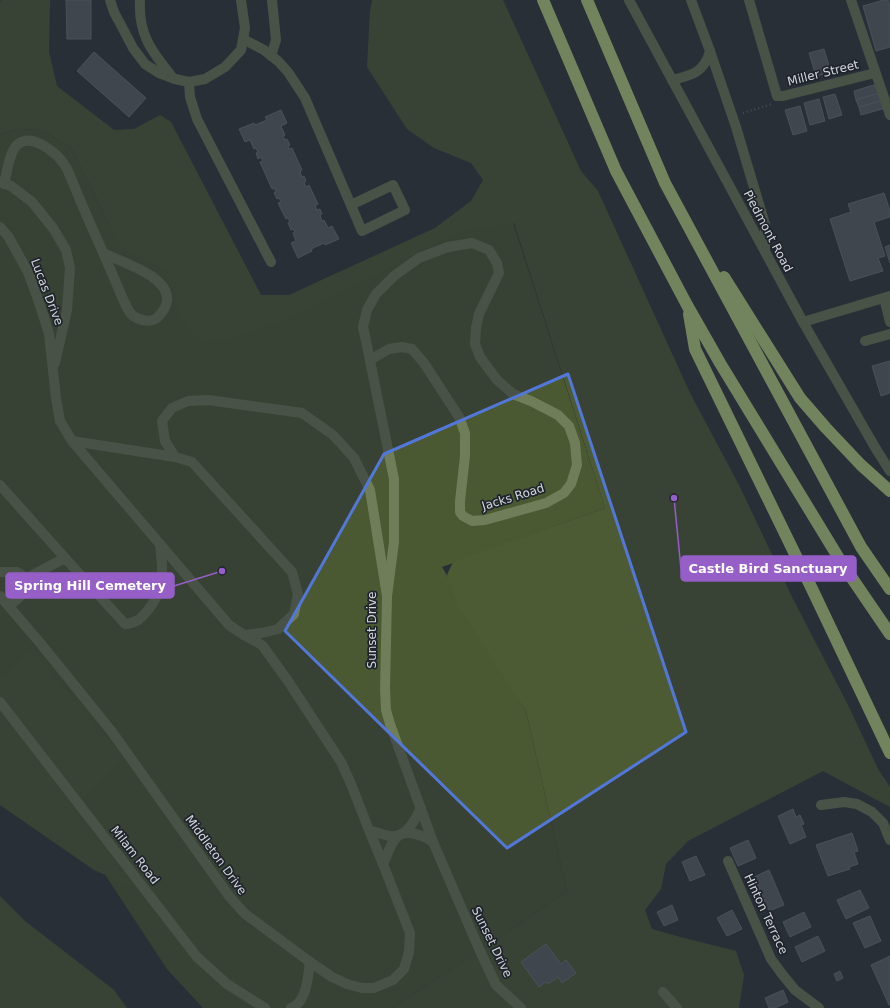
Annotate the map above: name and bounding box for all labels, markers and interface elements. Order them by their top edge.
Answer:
street label: Miller Street [786,57,860,89]
street label: Piedmont Road [741,188,795,274]
street label: Lucas Drive [28,257,66,327]
street label: Jacks Road [479,481,546,513]
callout: Castle Bird Sanctuary [681,556,856,581]
text: Castle Bird Sanctuary [689,561,848,576]
callout: Spring Hill Cemetery [6,573,174,598]
text: Spring Hill Cemetery [14,578,167,593]
street label: Sunset Drive [365,592,379,668]
street label: Middleton Drive [182,812,250,898]
street label: Milam Road [108,823,162,887]
street label: Hinton Terrace [741,872,791,956]
street label: Sunset Drive [469,904,515,980]

